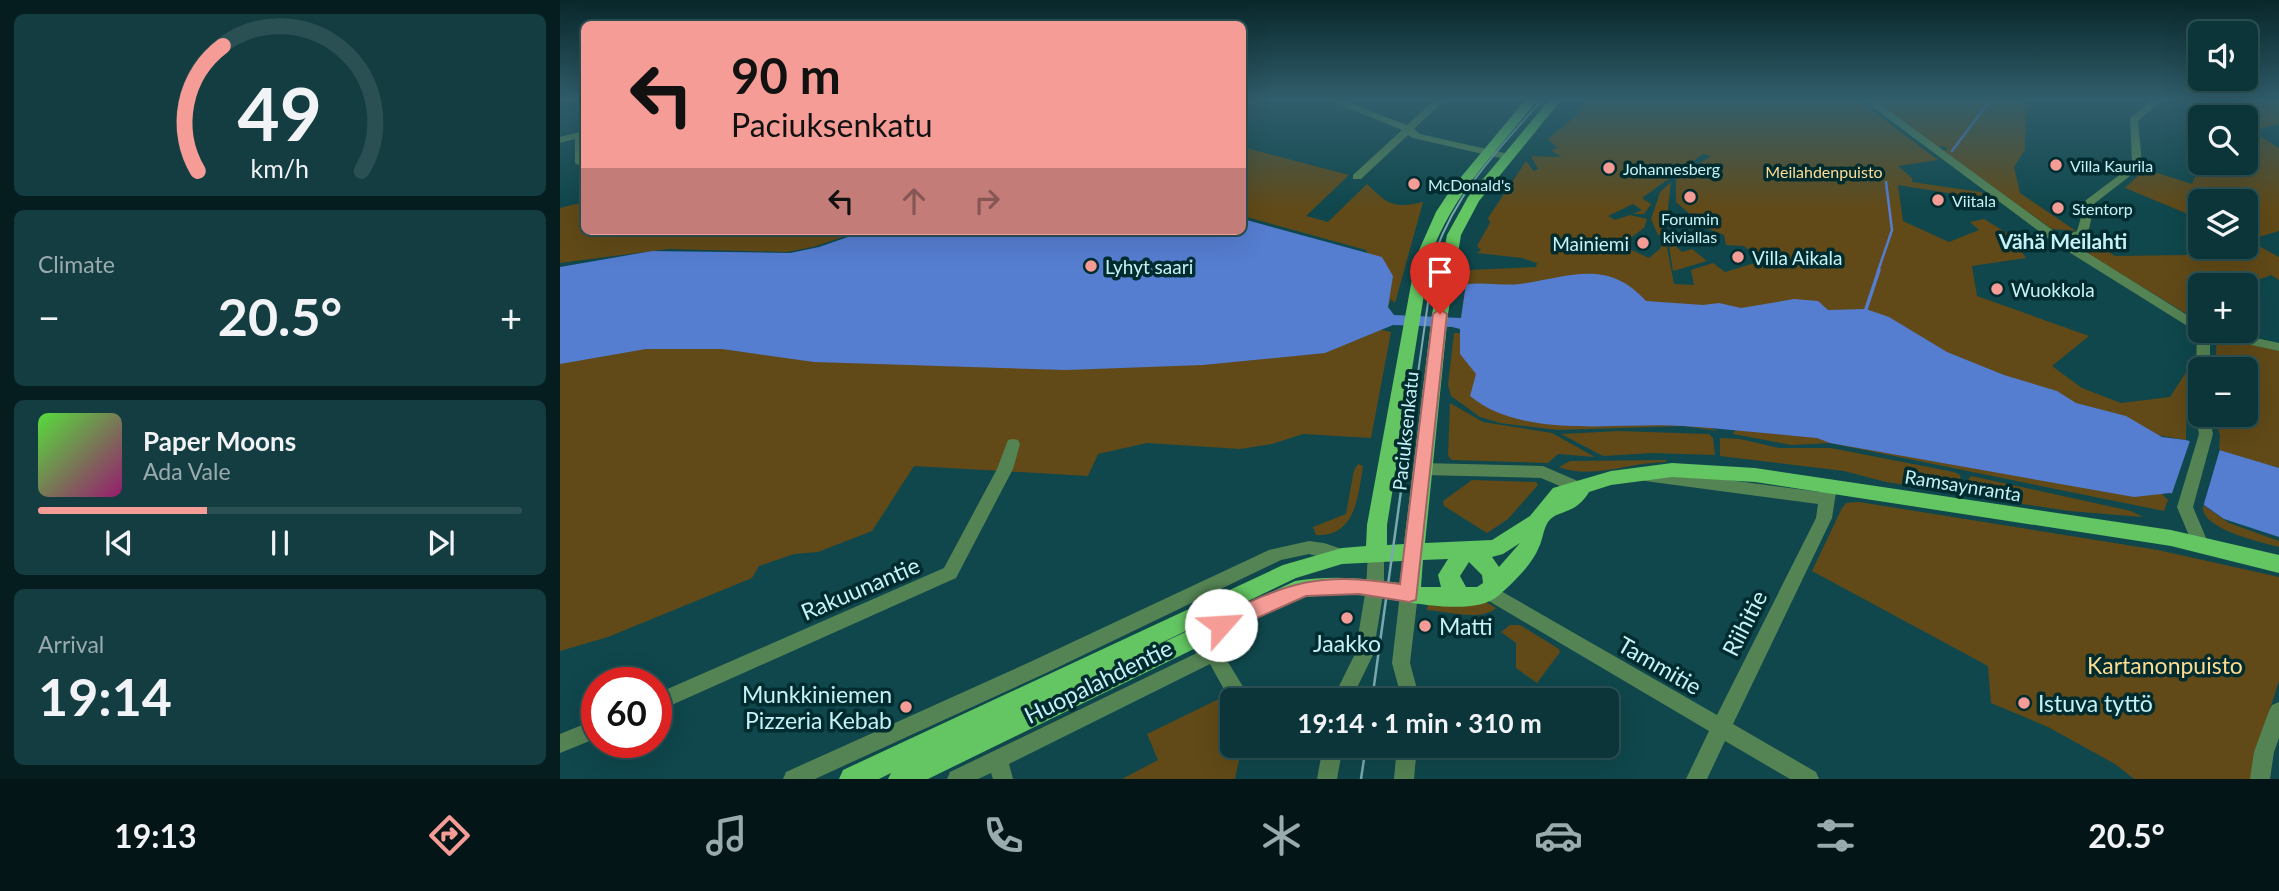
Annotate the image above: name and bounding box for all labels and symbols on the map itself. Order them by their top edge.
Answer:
place label: Villa Kaurila [2070,156,2153,175]
marker: Villa Kaurila [2048,157,2064,173]
place label: Johannesberg [1623,159,1720,178]
marker: Johannesberg [1601,160,1617,176]
park label: Meilahdenpuisto [1765,162,1883,181]
place label: McDonald's [1428,175,1511,194]
marker: McDonald's [1406,176,1422,192]
marker: Forumin kiviallas [1682,189,1698,205]
place label: Viitala [1952,191,1996,210]
marker: Viitala [1930,192,1946,208]
place label: Stentorp [2072,199,2133,218]
marker: Stentorp [2050,200,2066,216]
place label: Forumin kiviallas [1661,209,1719,246]
district label: Vähä Meilahti [1998,228,2127,253]
place label: Mainiemi [1552,232,1629,255]
marker: Mainiemi [1635,235,1651,251]
pin [1410,242,1470,314]
place label: Villa Aikala [1752,246,1842,269]
marker: Villa Aikala [1730,249,1746,265]
place label: Lyhyt saari [1105,255,1193,278]
marker: Lyhyt saari [1083,258,1099,274]
place label: Wuokkola [2011,278,2095,301]
marker: Wuokkola [1989,281,2005,297]
street label: Paciuksenkatu [1387,370,1423,492]
street label: Ramsaynranta [1903,464,2023,506]
street label: Rakuunantie [796,550,924,626]
street label: Riihitie [1716,585,1772,661]
position arrow [1184,588,1258,662]
marker: Jaakko [1339,610,1355,626]
place label: Matti [1439,612,1493,640]
marker: Matti [1417,618,1433,634]
place label: Jaakko [1313,629,1381,657]
street label: Tammitie [1613,630,1707,700]
street label: Huopalahdentie [1019,633,1177,729]
park label: Kartanonpuisto [2087,651,2243,679]
speed limit sign: 60 [581,667,672,758]
place label: Munkkiniemen Pizzeria Kebab [742,680,892,734]
place label: Istuva tyttö [2038,689,2153,717]
marker: Istuva tyttö [2016,695,2032,711]
marker: Munkkiniemen Pizzeria Kebab [898,699,914,715]

